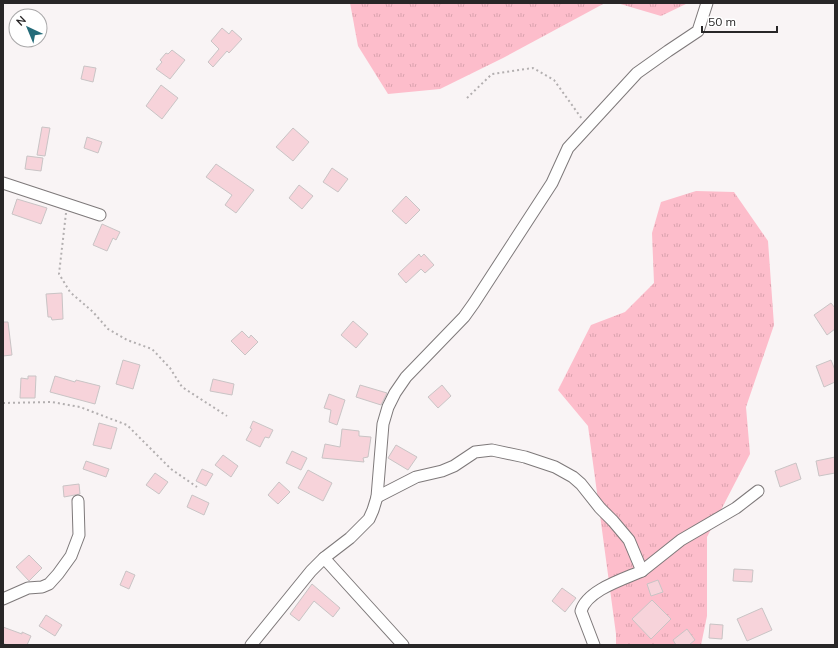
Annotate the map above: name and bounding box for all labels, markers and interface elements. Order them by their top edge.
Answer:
north arrow [8,8,48,48]
scale bar [702,8,777,34]
text: N [13,13,29,29]
text: 50 m [708,14,736,29]

